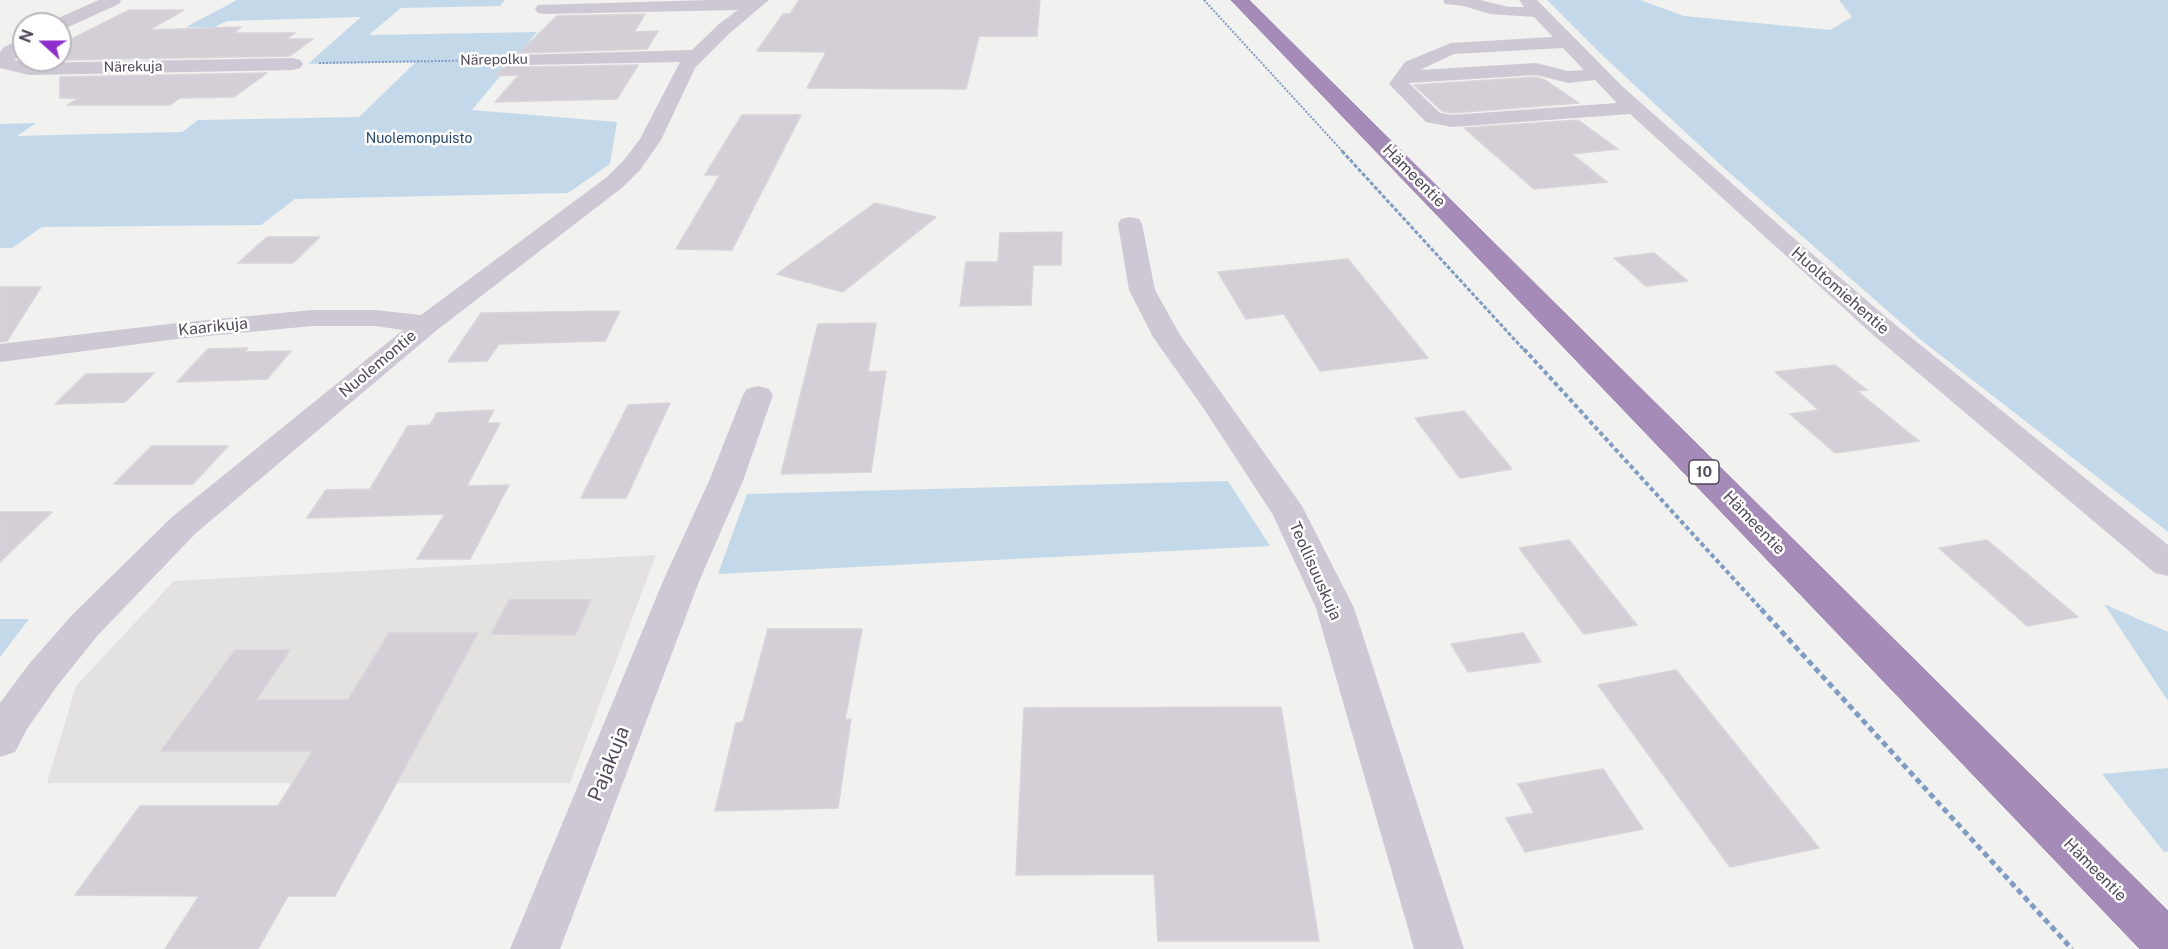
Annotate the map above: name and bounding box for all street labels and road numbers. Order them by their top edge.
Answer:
street label: Närepolku [460,51,528,69]
street label: Närekuja [103,58,163,76]
street label: Hämeentie [1379,141,1449,211]
street label: Huoltomiehentie [1787,243,1893,339]
street label: Kaarikuja [177,314,249,340]
street label: Nuolemontie [335,326,421,402]
road number: 10 [1689,460,1719,484]
street label: Hämeentie [1719,487,1789,559]
street label: Teollisuuskuja [1285,519,1345,623]
street label: Pajakuja [583,723,635,805]
street label: Hämeentie [2060,835,2130,905]

